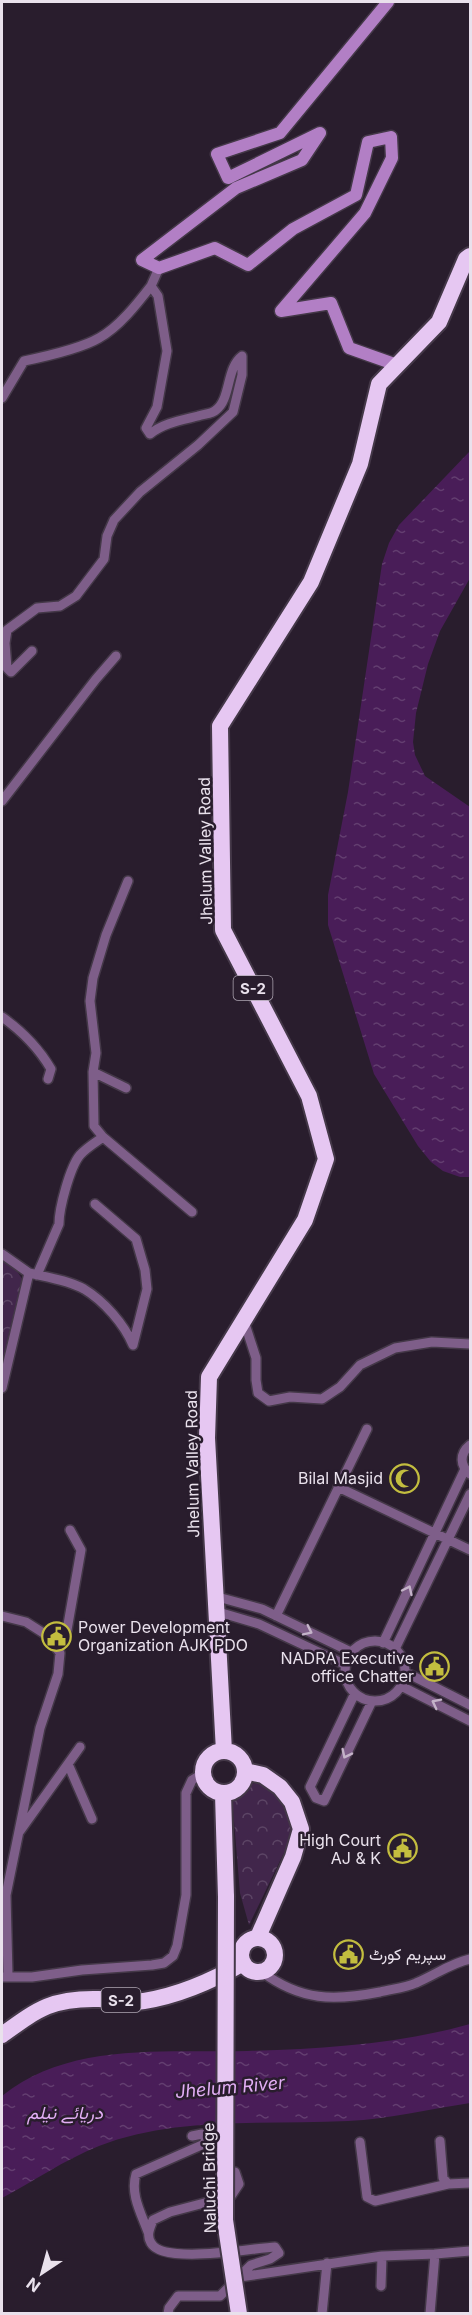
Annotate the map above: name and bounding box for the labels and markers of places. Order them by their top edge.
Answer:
mosque icon: Bilal Masjid [388,1462,420,1494]
place label: Bilal Masjid [298,1468,383,1488]
place label: Power Development Organization AJK PDO [78,1617,248,1655]
public building icon: Power Development Organization AJK PDO [41,1620,73,1652]
place label: NADRA Executive office Chatter [280,1648,414,1686]
public building icon: NADRA Executive office Chatter [419,1651,451,1683]
place label: High Court AJ & K [299,1830,381,1868]
public building icon: High Court AJ & K [386,1833,418,1865]
public building icon: سپریم کورٹ [332,1938,364,1970]
place label: سپریم کورٹ [369,1944,446,1966]

